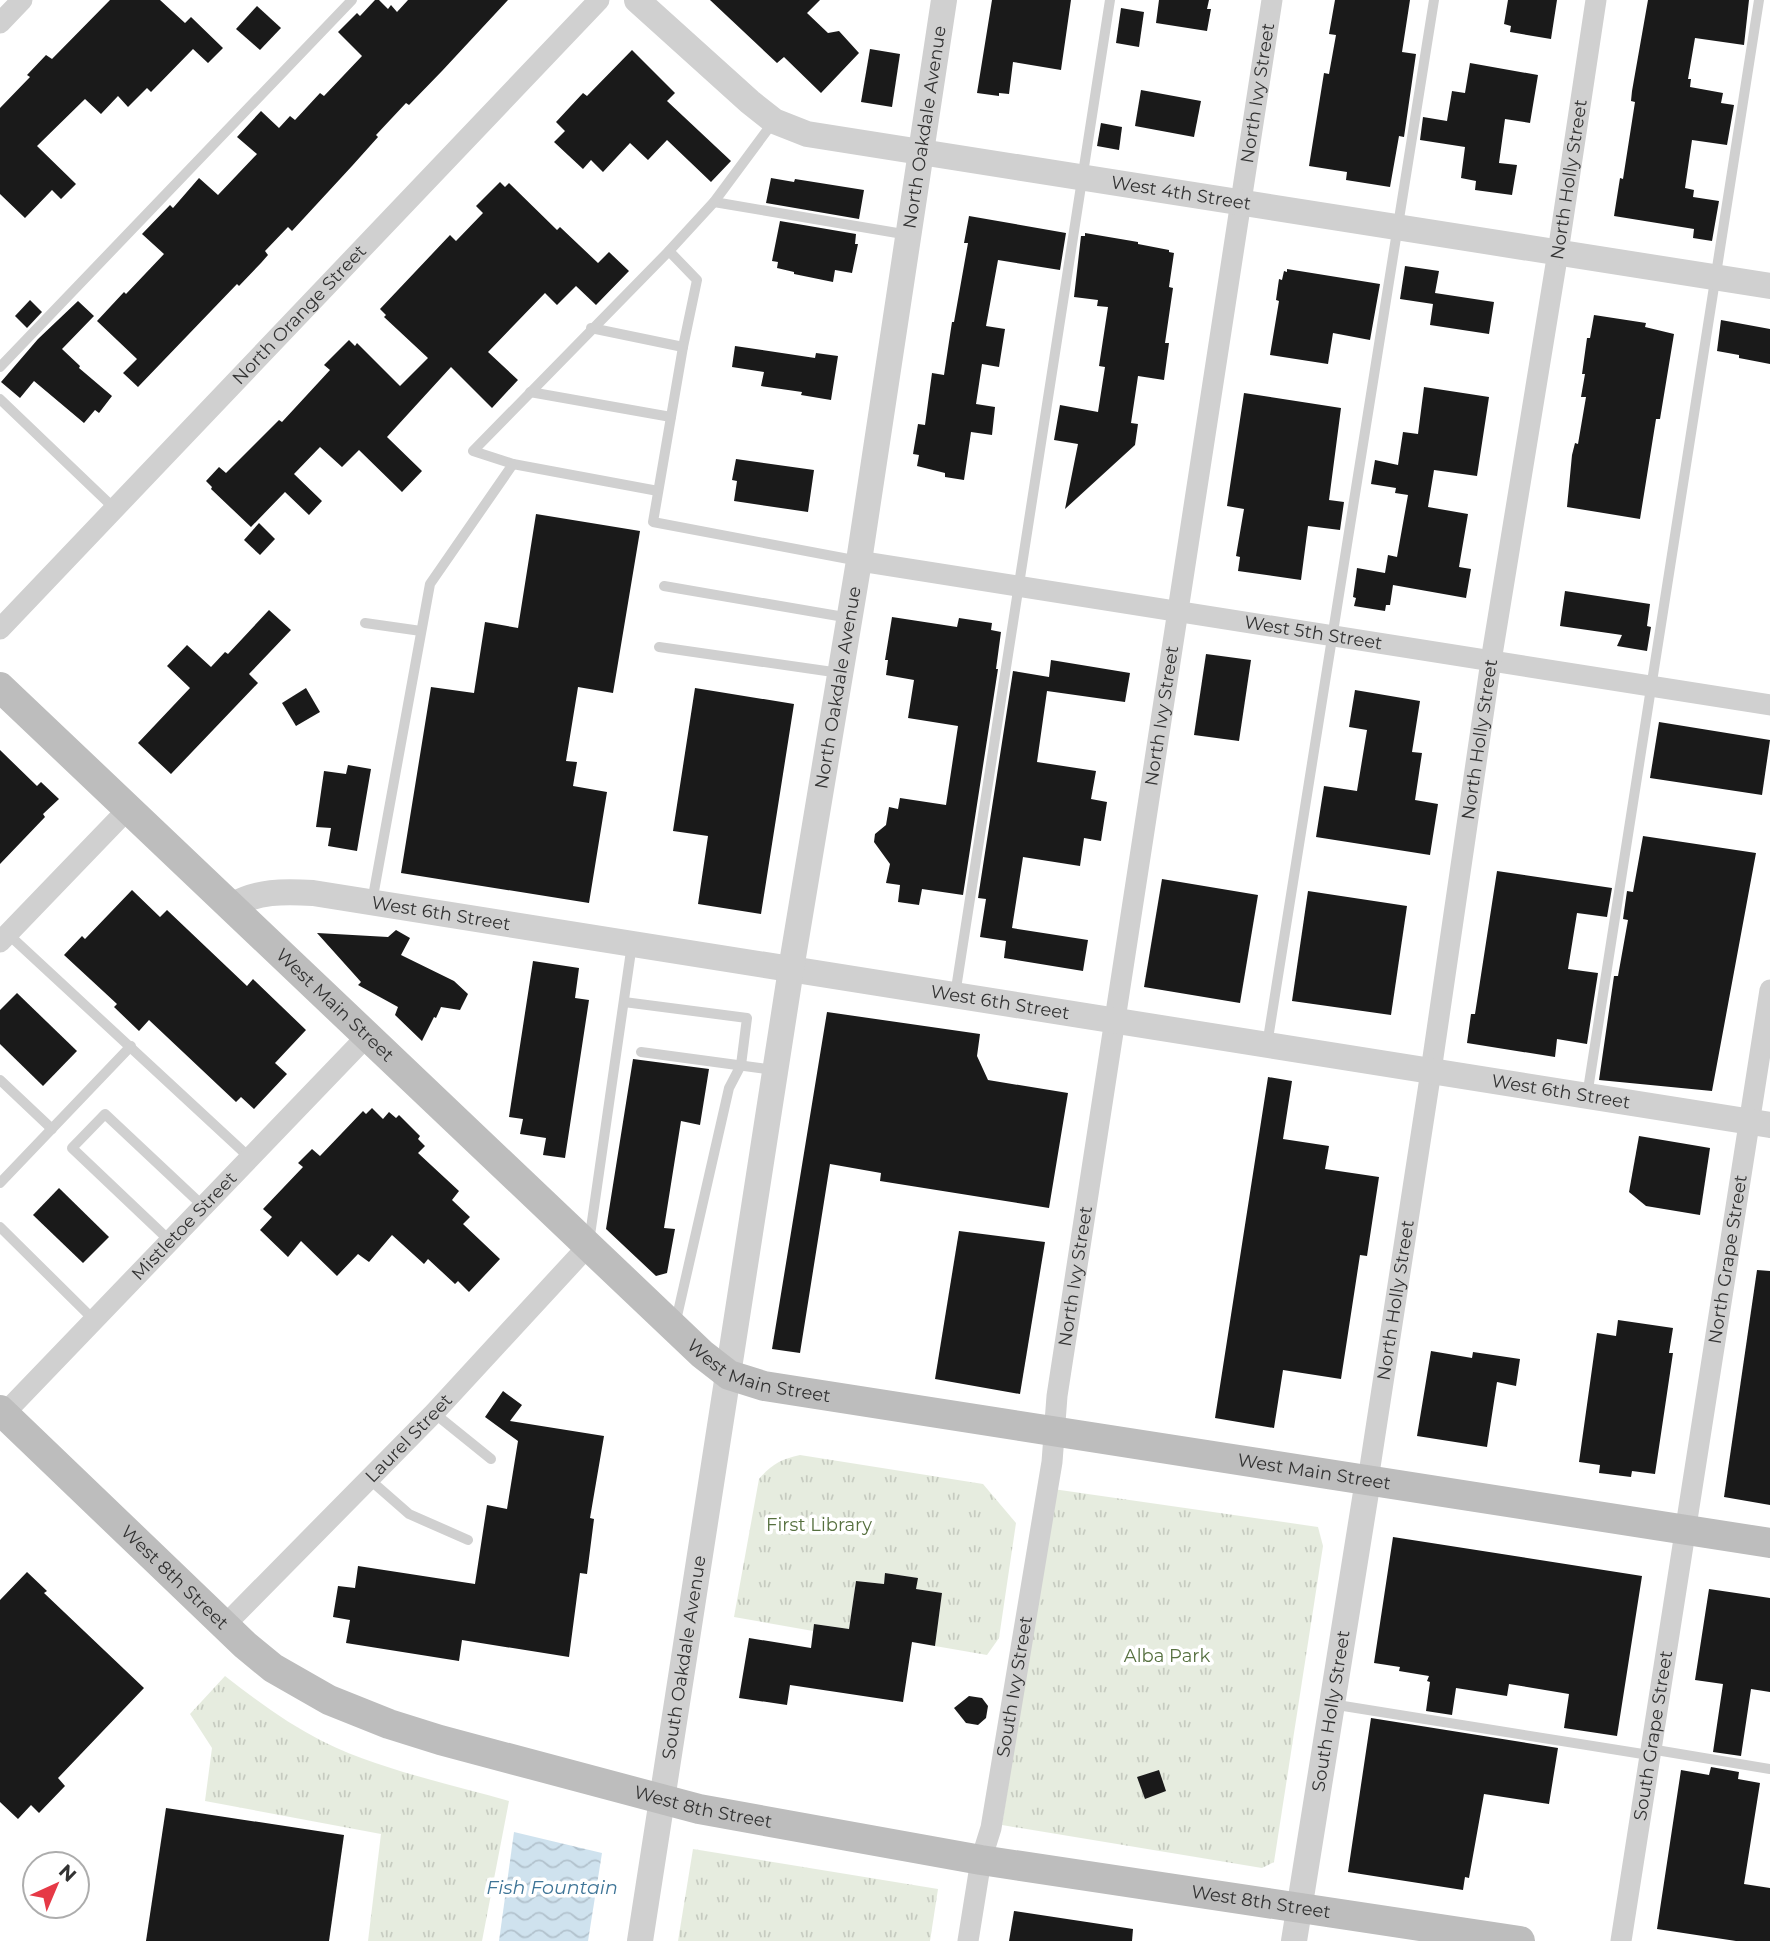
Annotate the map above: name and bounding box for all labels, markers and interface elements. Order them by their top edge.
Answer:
street label: North Ivy Street [1236,21,1279,165]
street label: North Oakdale Avenue [898,24,951,230]
street label: North Holly Street [1546,98,1592,261]
street label: West 4th Street [1110,171,1253,215]
street label: North Orange Street [228,240,371,389]
street label: North Oakdale Avenue [810,584,866,790]
street label: West 5th Street [1243,611,1384,655]
street label: North Ivy Street [1140,644,1183,788]
street label: North Holly Street [1457,658,1502,821]
street label: West 6th Street [370,891,512,935]
street label: West Main Street [271,944,399,1066]
street label: West 6th Street [929,980,1071,1024]
street label: West 6th Street [1490,1070,1632,1114]
street label: Mistletoe Street [127,1167,241,1285]
street label: North Grape Street [1704,1173,1752,1345]
street label: North Ivy Street [1054,1205,1097,1348]
street label: North Holly Street [1372,1218,1419,1382]
street label: West Main Street [682,1335,832,1407]
street label: Laurel Street [361,1389,457,1487]
street label: West Main Street [1236,1449,1392,1495]
park label: First Library [766,1514,872,1536]
street label: West 8th Street [116,1521,233,1634]
street label: South Oakdale Avenue [657,1554,711,1761]
street label: South Ivy Street [992,1614,1037,1759]
street label: South Holly Street [1307,1629,1355,1793]
park label: Alba Park [1124,1645,1210,1667]
street label: South Grape Street [1629,1649,1677,1822]
street label: West 8th Street [632,1781,774,1833]
north arrow [21,1850,91,1920]
text: N [54,1860,81,1887]
water label: Fish Fountain [486,1876,618,1899]
street label: West 8th Street [1190,1881,1332,1923]

